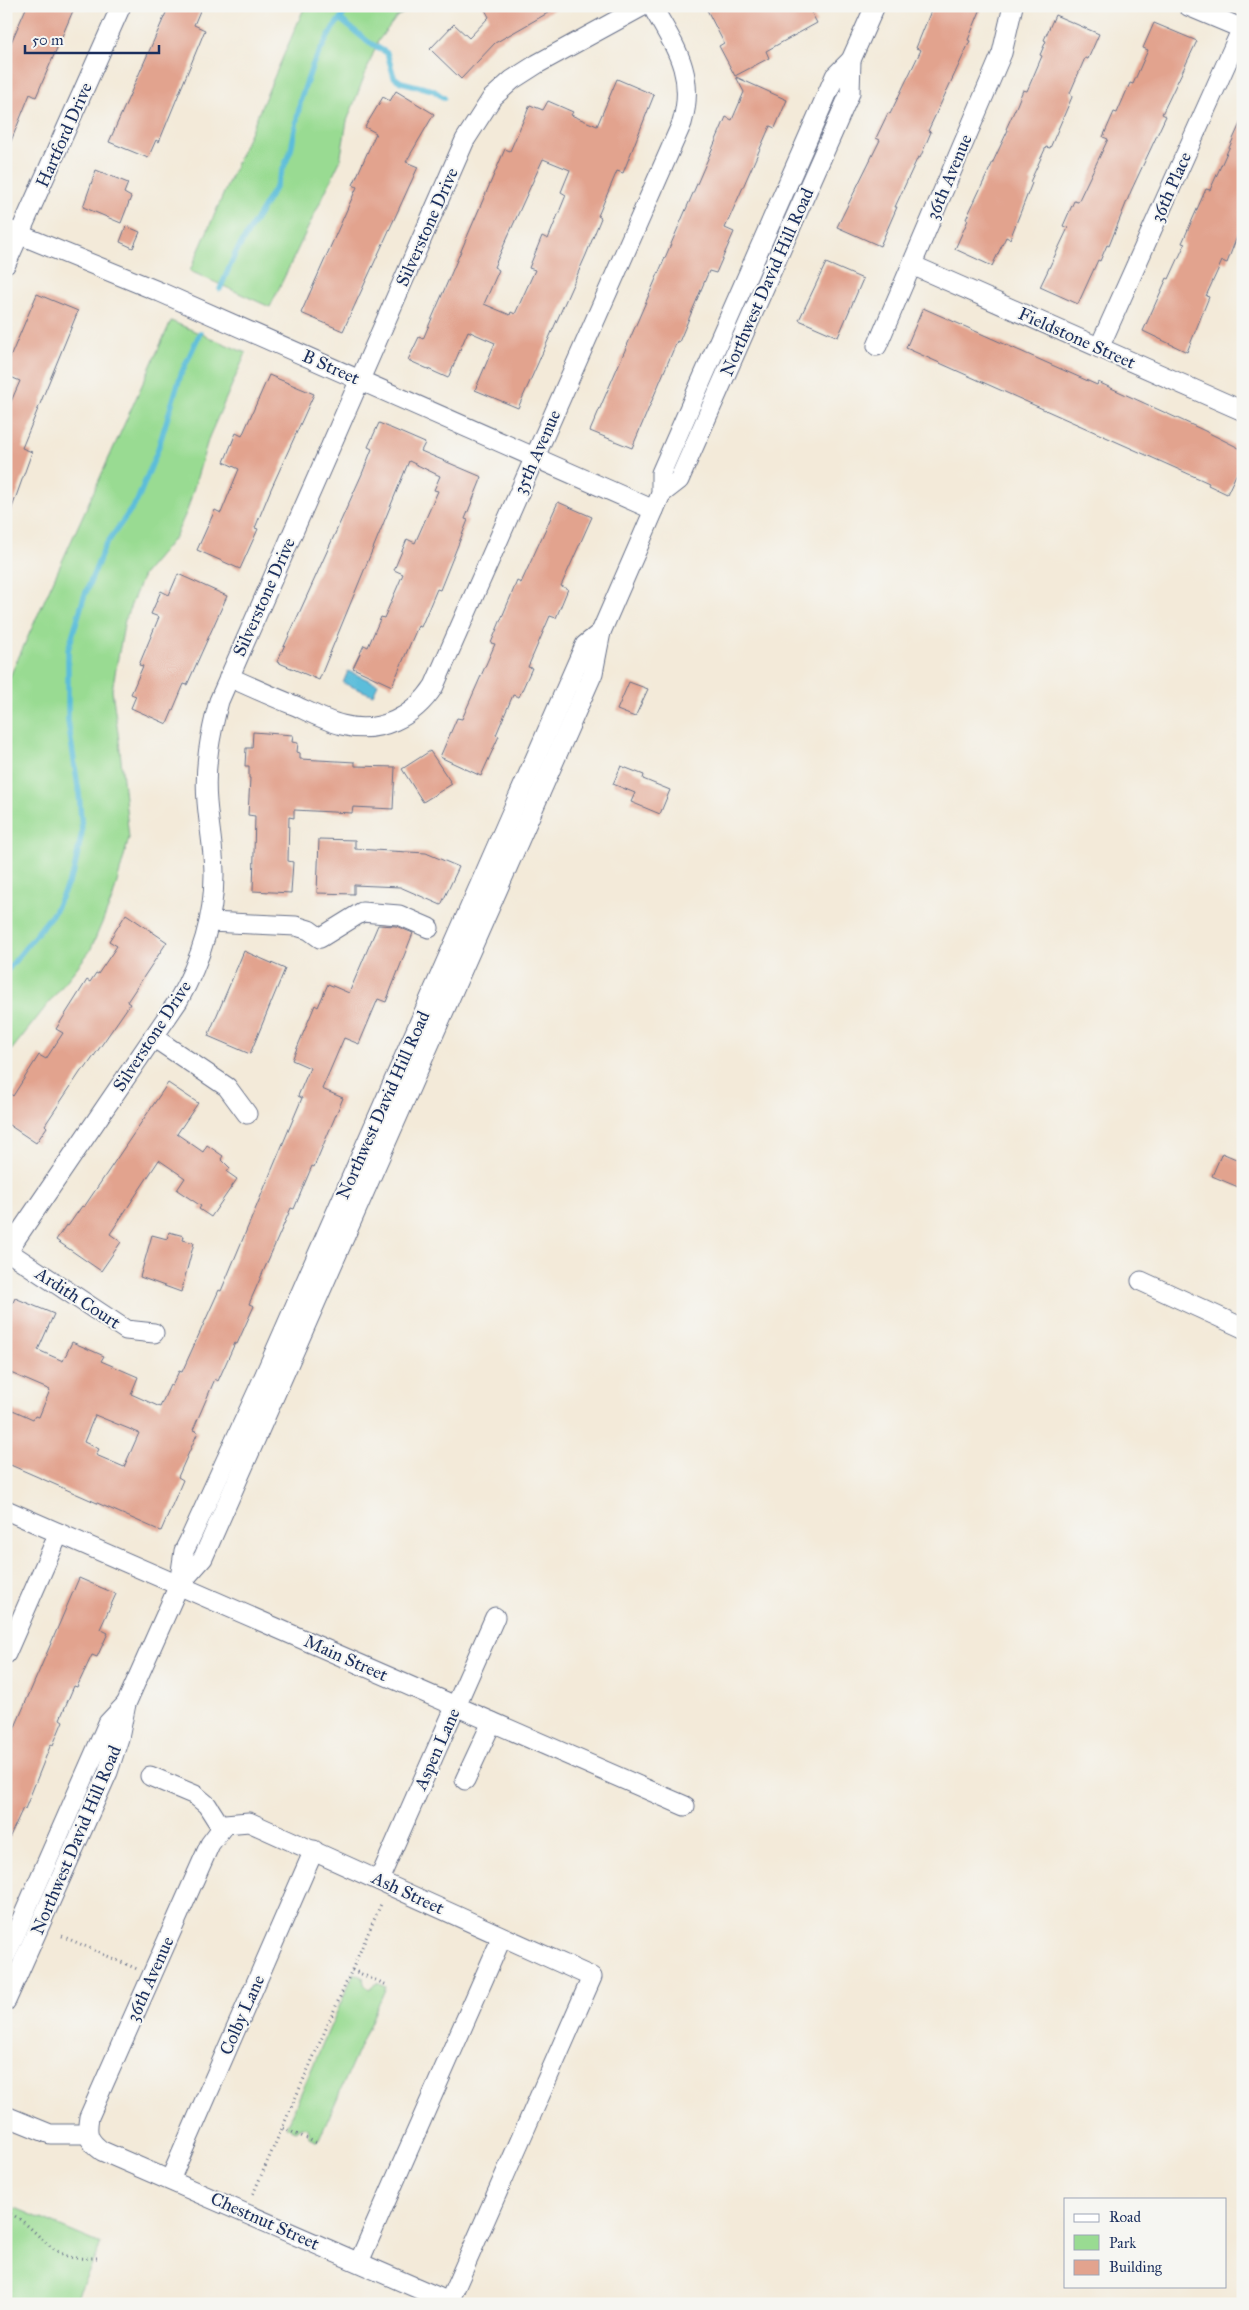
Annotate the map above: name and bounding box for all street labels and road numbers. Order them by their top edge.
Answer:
street label: Hartford Drive [31,79,97,191]
street label: 36th Avenue [921,131,977,223]
street label: 36th Place [1146,148,1196,226]
street label: Silverstone Drive [391,164,463,290]
street label: Northwest David Hill Road [716,185,818,379]
street label: Fieldstone Street [1015,302,1140,374]
street label: B Street [299,345,364,390]
street label: 35th Avenue [509,406,565,498]
street label: Silverstone Drive [228,534,300,660]
street label: Silverstone Drive [108,977,196,1095]
street label: Northwest David Hill Road [332,1008,434,1202]
street label: Ardith Court [30,1262,125,1334]
street label: Main Street [301,1630,392,1686]
street label: Aspen Lane [409,1705,465,1794]
street label: Northwest David Hill Road [26,1742,126,1938]
street label: Ash Street [367,1866,448,1920]
street label: 36th Avenue [121,1933,179,2025]
street label: Colby Lane [215,1972,269,2058]
street label: Chestnut Street [207,2187,323,2255]

